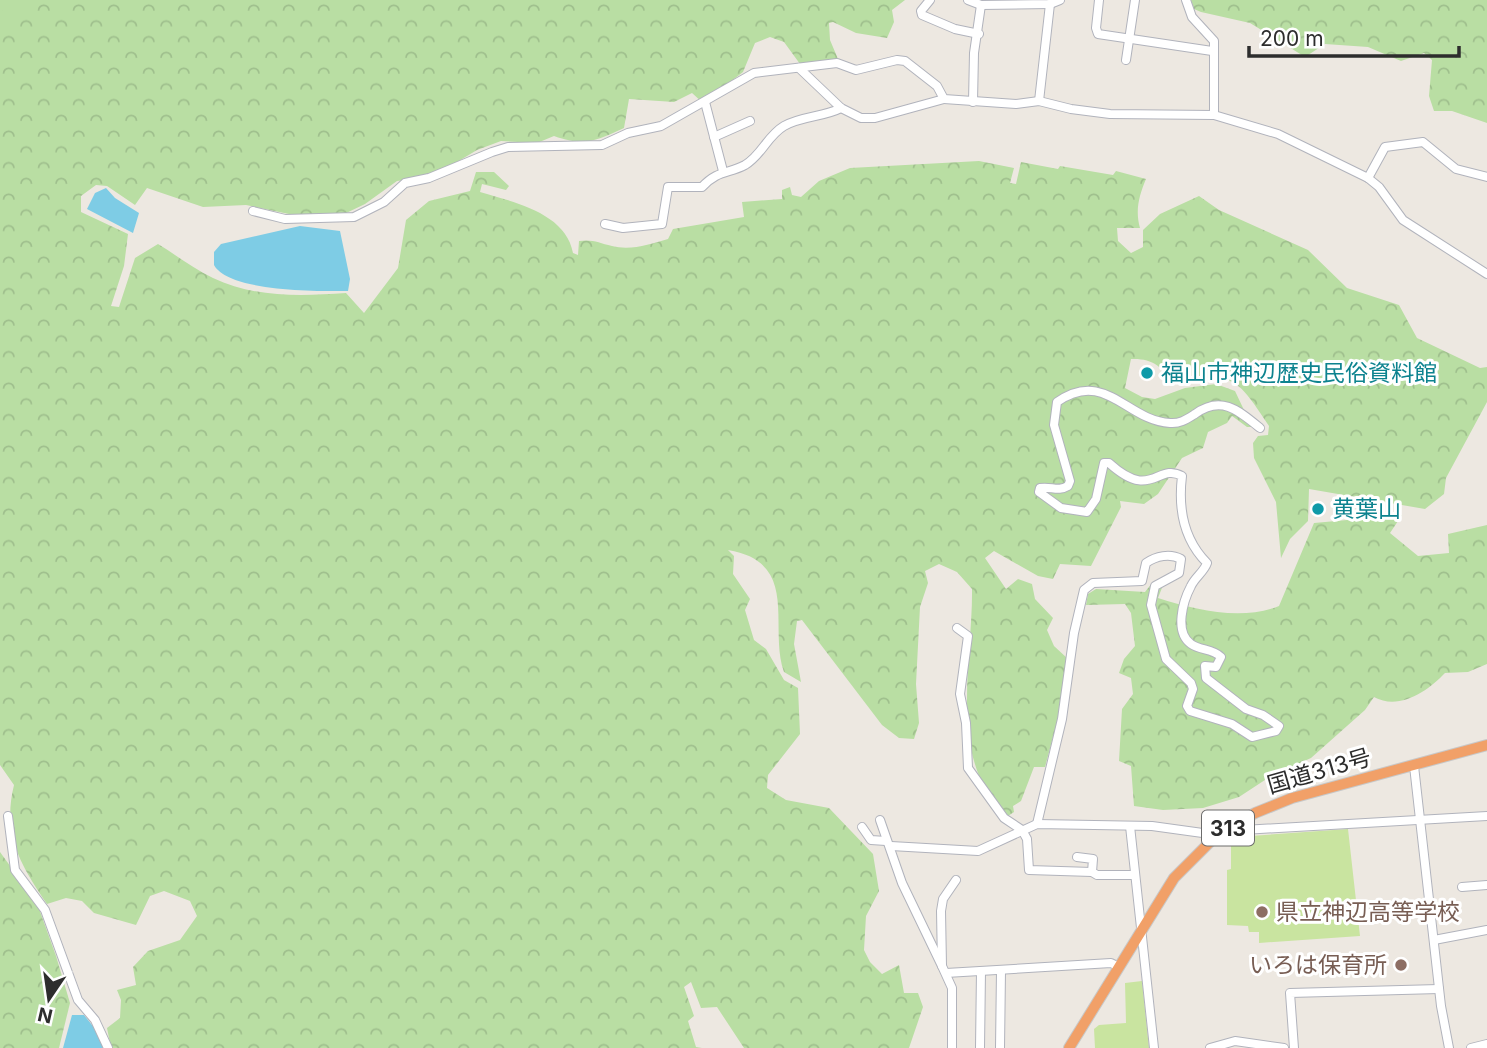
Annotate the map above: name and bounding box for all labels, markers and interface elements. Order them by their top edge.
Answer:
scale bar [1249,14,1459,58]
text: 200 m [1260,26,1324,51]
place label: 福山市神辺歴史民俗資料館 [1161,359,1437,387]
marker: 福山市神辺歴史民俗資料館 [1139,365,1155,381]
place label: 黄葉山 [1332,495,1401,523]
marker: 黄葉山 [1310,501,1326,517]
street label: 国道313号 [1264,743,1374,799]
road number: 313 [1202,810,1254,846]
place label: 県立神辺高等学校 [1276,898,1460,926]
marker: 県立神辺高等学校 [1254,904,1270,920]
place label: いろは保育所 [1249,951,1387,979]
marker: いろは保育所 [1393,957,1409,973]
north arrow [14,964,84,1034]
text: N [36,1002,55,1028]

